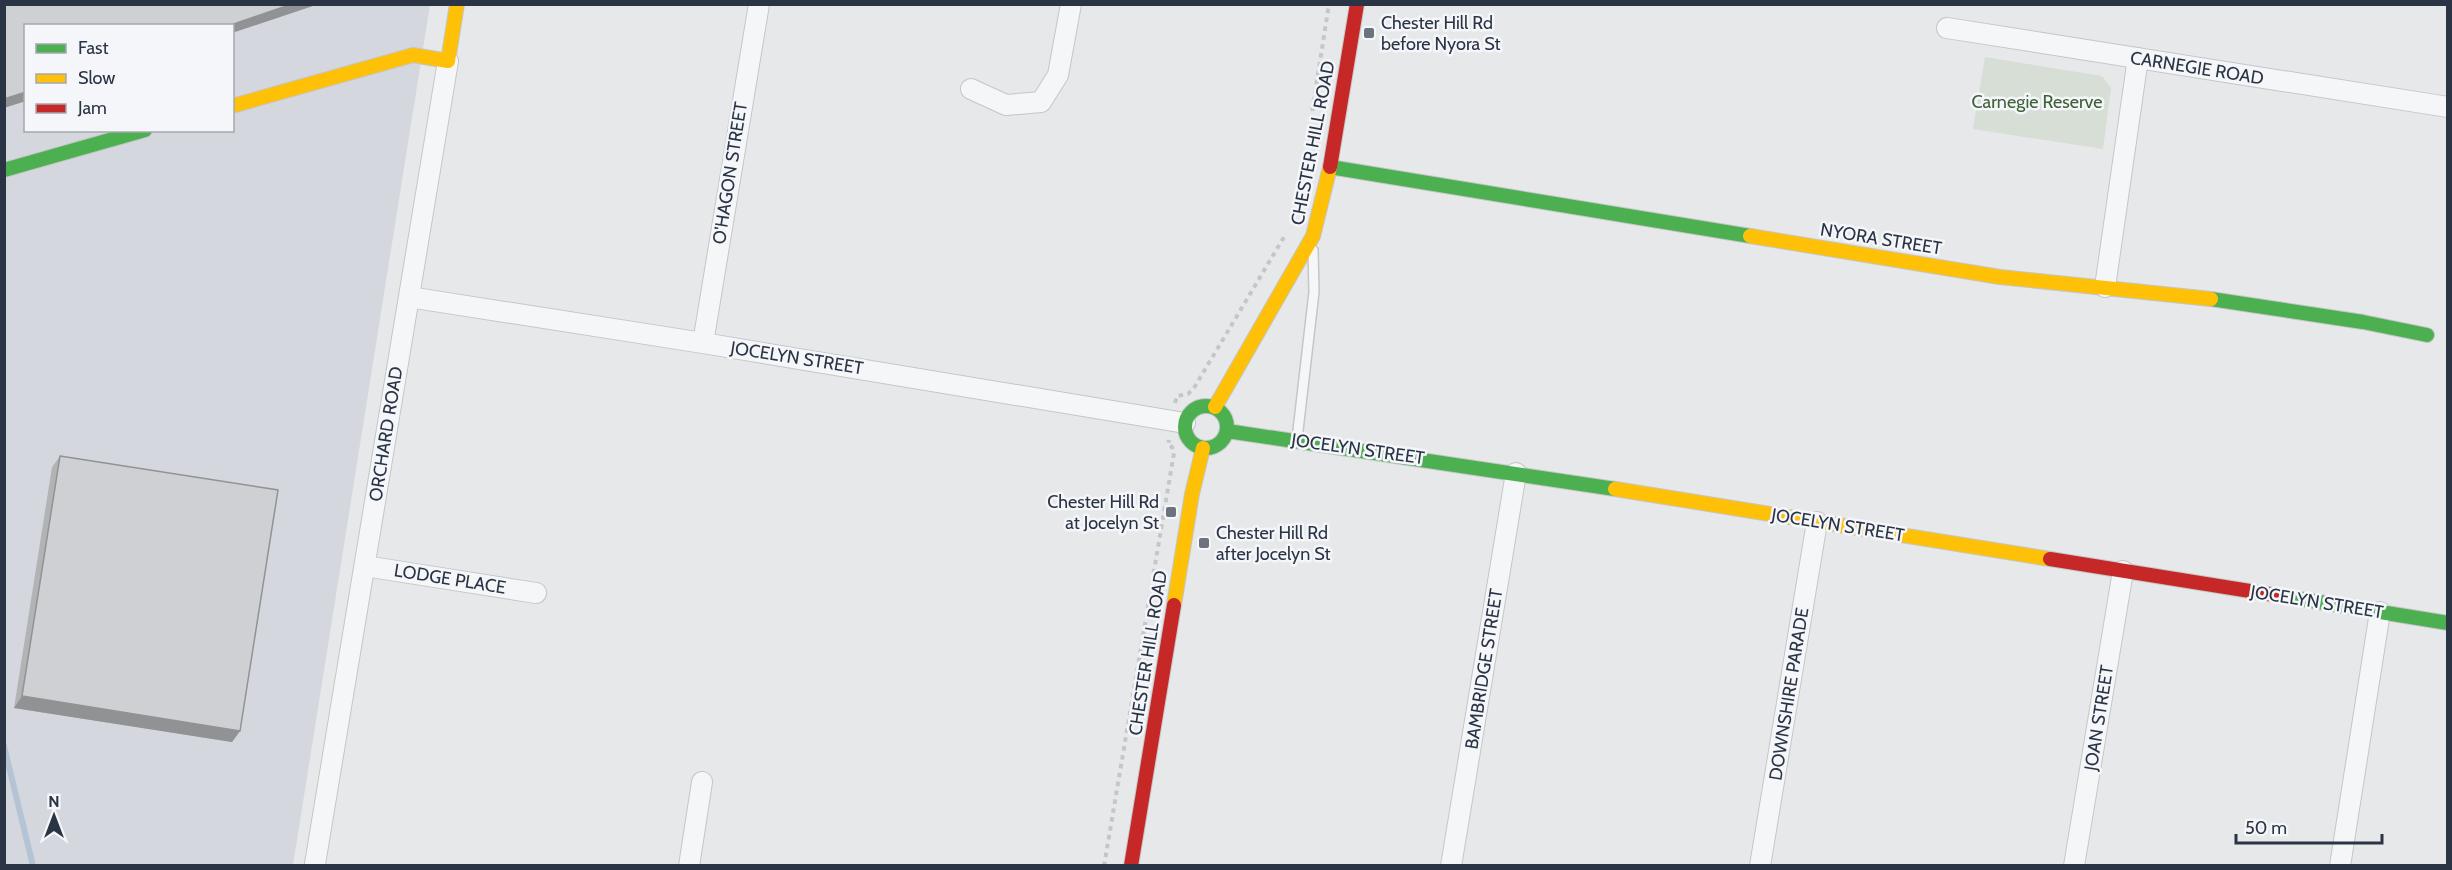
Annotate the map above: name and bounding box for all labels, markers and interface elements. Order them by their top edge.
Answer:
place label: Chester Hill Rd before Nyora St [1381,12,1501,55]
legend [24,24,234,132]
marker: Chester Hill Rd before Nyora St [1362,26,1376,40]
text: Fast [78,37,109,59]
street label: CARNEGIE ROAD [2129,47,2265,89]
street label: CHESTER HILL ROAD [1286,59,1340,227]
text: Slow [78,67,115,89]
park label: Carnegie Reserve [1971,91,2103,113]
text: Jam [77,97,107,119]
street label: O'HAGON STREET [708,100,752,246]
street label: NYORA STREET [1819,219,1944,260]
street label: JOCELYN STREET [728,336,865,379]
street label: ORCHARD ROAD [364,365,408,503]
street label: JOCELYN STREET [1289,429,1426,469]
place label: Chester Hill Rd at Jocelyn St [1047,491,1159,534]
street label: JOCELYN STREET [1769,503,1906,546]
marker: Chester Hill Rd at Jocelyn St [1164,505,1178,519]
place label: Chester Hill Rd after Jocelyn St [1216,522,1331,565]
marker: Chester Hill Rd after Jocelyn St [1197,536,1211,550]
street label: LODGE PLACE [393,559,508,599]
street label: CHESTER HILL ROAD [1124,569,1172,737]
street label: JOCELYN STREET [2248,580,2385,623]
street label: BAMBRIDGE STREET [1460,587,1508,751]
street label: DOWNSHIRE PARADE [1764,606,1814,782]
street label: JOAN STREET [2080,663,2118,773]
north arrow [24,786,84,846]
text: N [48,792,60,811]
scale bar [2236,807,2382,845]
text: 50 m [2245,817,2287,839]

